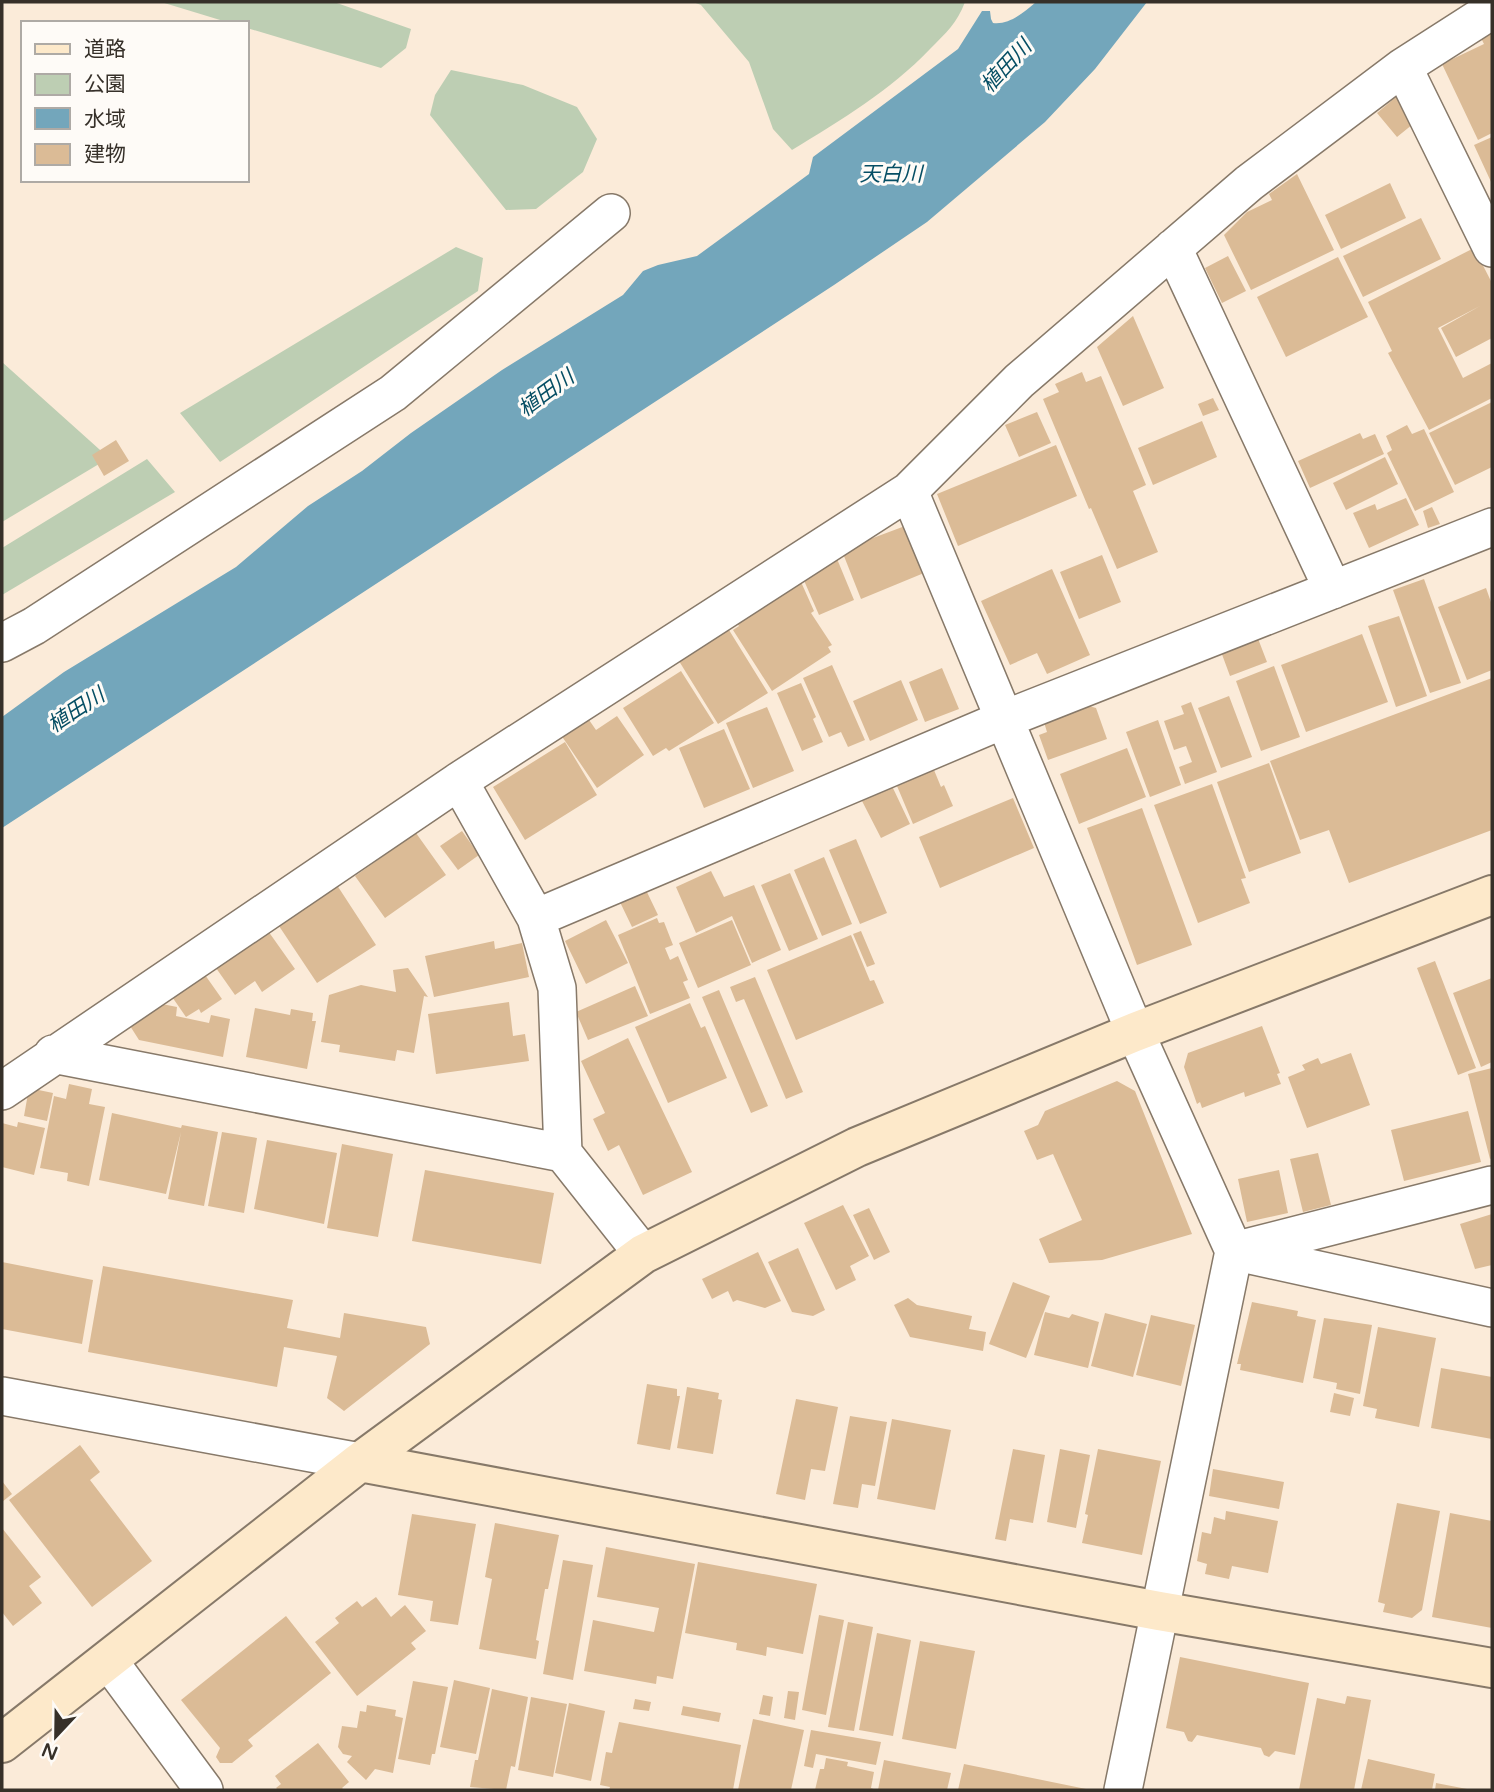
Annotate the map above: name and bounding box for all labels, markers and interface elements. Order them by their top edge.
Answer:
legend [21,21,248,182]
water label: 植田川 [976,33,1038,98]
text: 道路 [84,37,126,62]
text: 公園 [84,72,126,97]
text: 水域 [84,107,126,132]
text: 建物 [84,142,126,167]
water label: 天白川 [860,162,924,187]
water label: 植田川 [513,364,581,422]
water label: 植田川 [43,682,111,738]
north arrow [21,1701,91,1771]
text: N [39,1738,61,1764]

